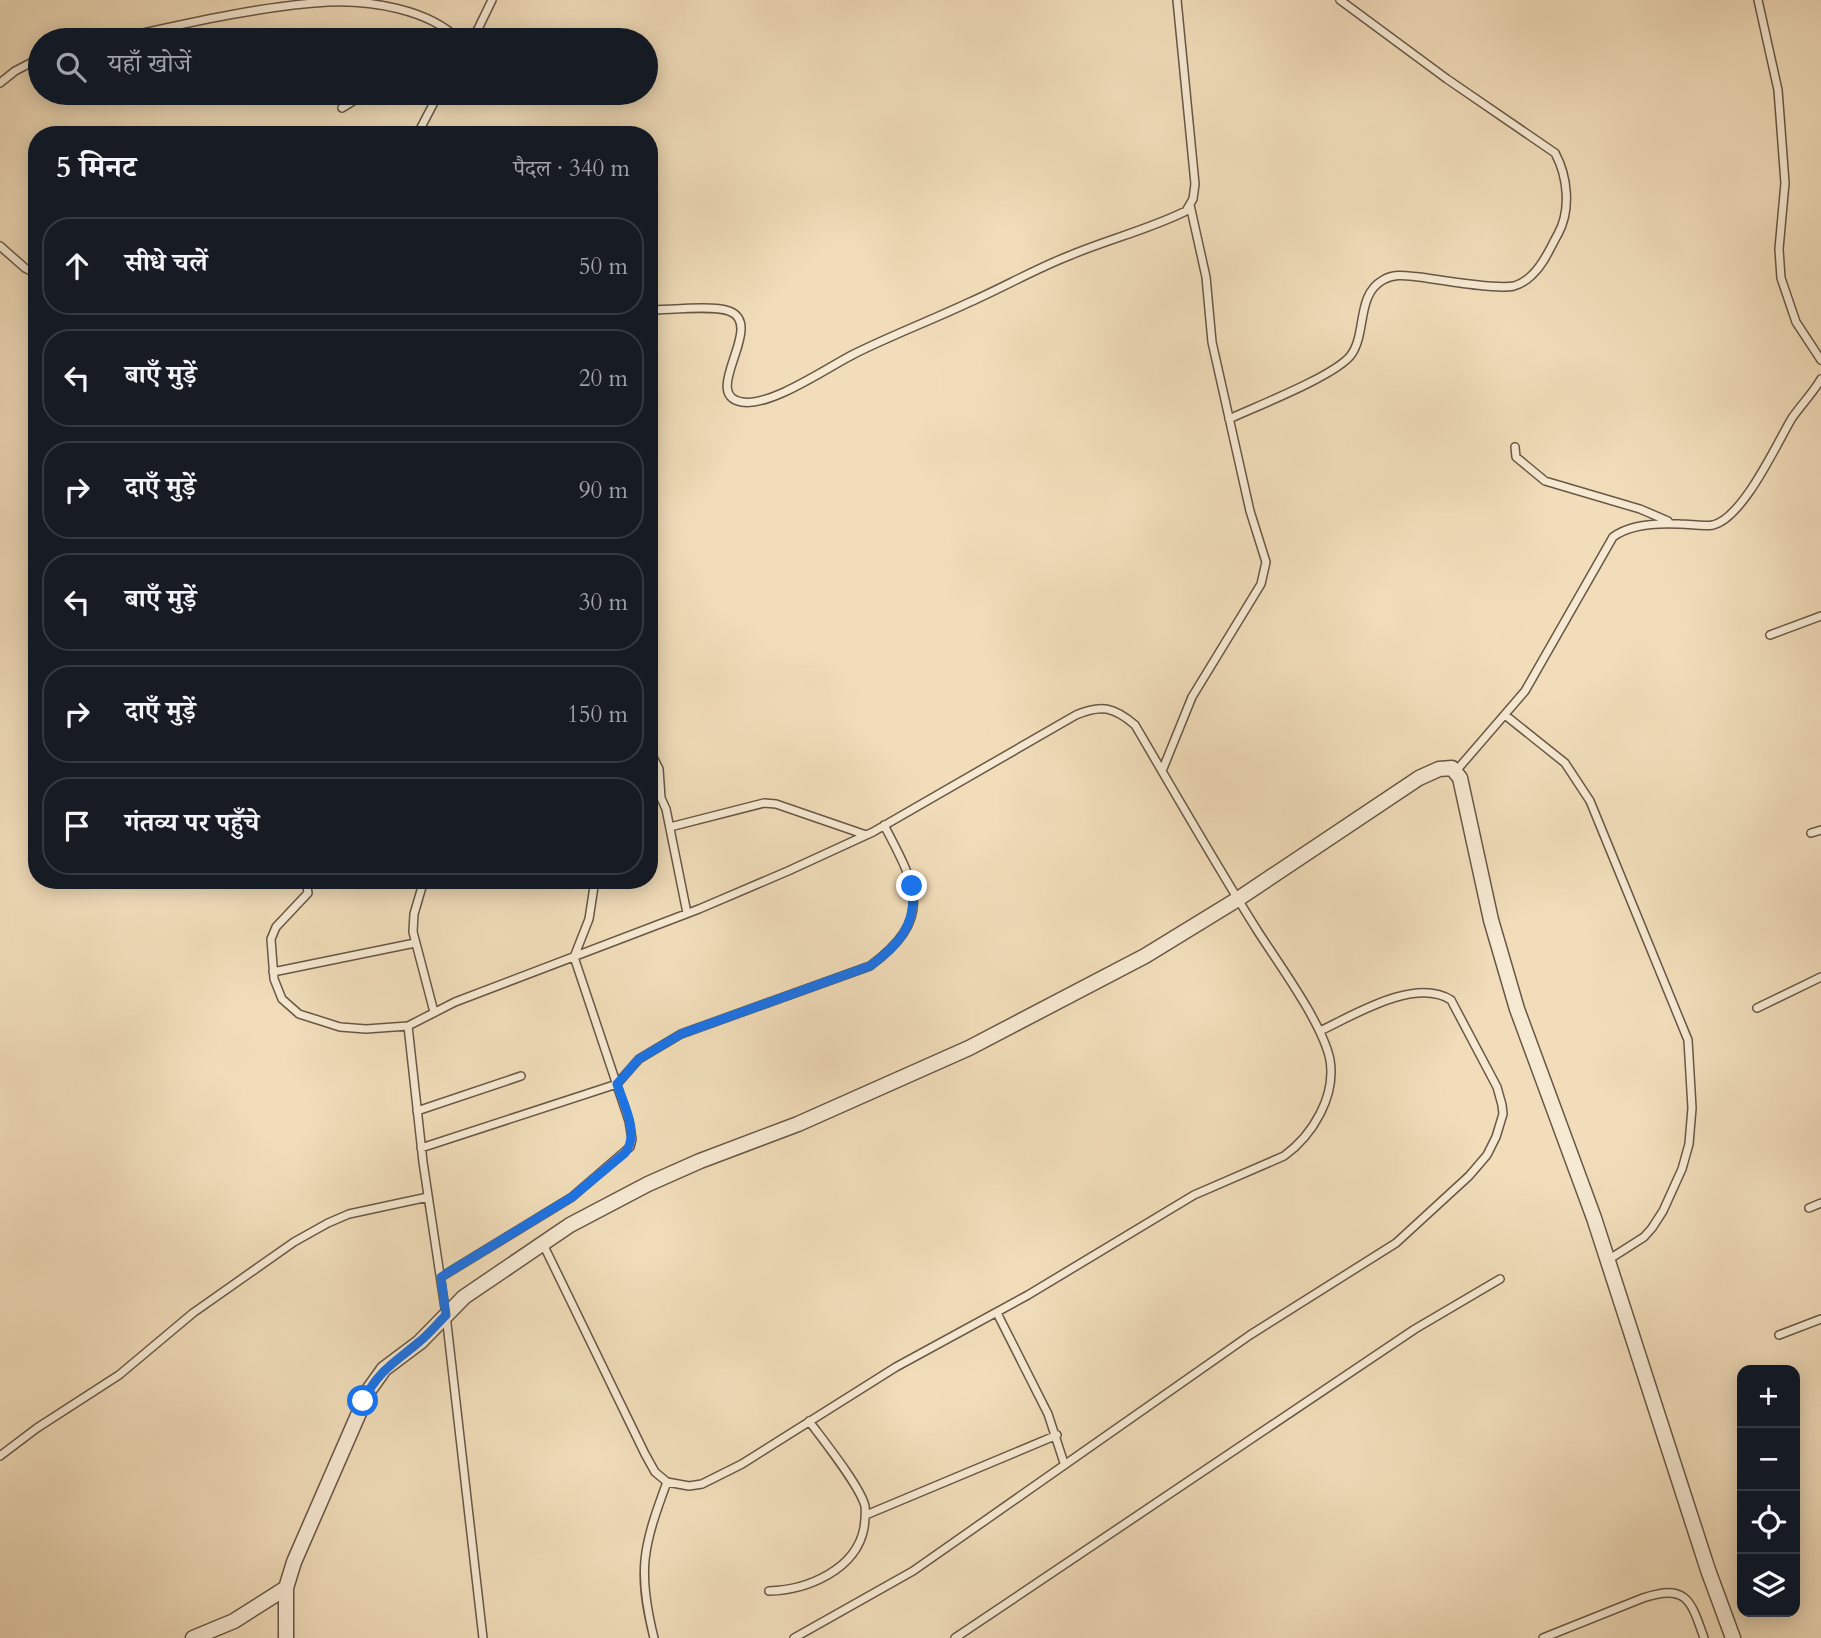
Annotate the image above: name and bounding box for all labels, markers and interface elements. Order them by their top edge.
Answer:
search box [28,28,658,105]
text: यहाँ खोजें [108,46,191,81]
icon: search [52,48,90,86]
text: 5 मिनट [56,147,136,188]
text: पैदल · 340 m [513,153,630,184]
text: सीधे चलें [125,245,207,280]
icon: ahead [58,247,96,285]
text: 50 m [579,251,628,282]
text: बाएँ मुड़ें [125,357,196,392]
icon: left [58,359,96,397]
text: 20 m [579,363,628,394]
text: दाएँ मुड़ें [125,469,196,504]
icon: right [58,471,96,509]
text: 90 m [579,475,628,506]
text: बाएँ मुड़ें [125,581,196,616]
icon: left [58,583,96,621]
text: 30 m [579,587,628,618]
text: दाएँ मुड़ें [125,693,196,728]
icon: right [58,695,96,733]
text: 150 m [567,699,628,730]
text: गंतव्य पर पहुँचे [125,805,259,840]
icon: arrive [58,807,96,845]
route end [896,870,927,901]
map controls [1737,1365,1800,1617]
button: + [1737,1365,1800,1428]
route start [347,1385,378,1416]
button: − [1737,1428,1800,1491]
button: locate [1737,1491,1800,1554]
button: layers [1737,1554,1800,1617]

